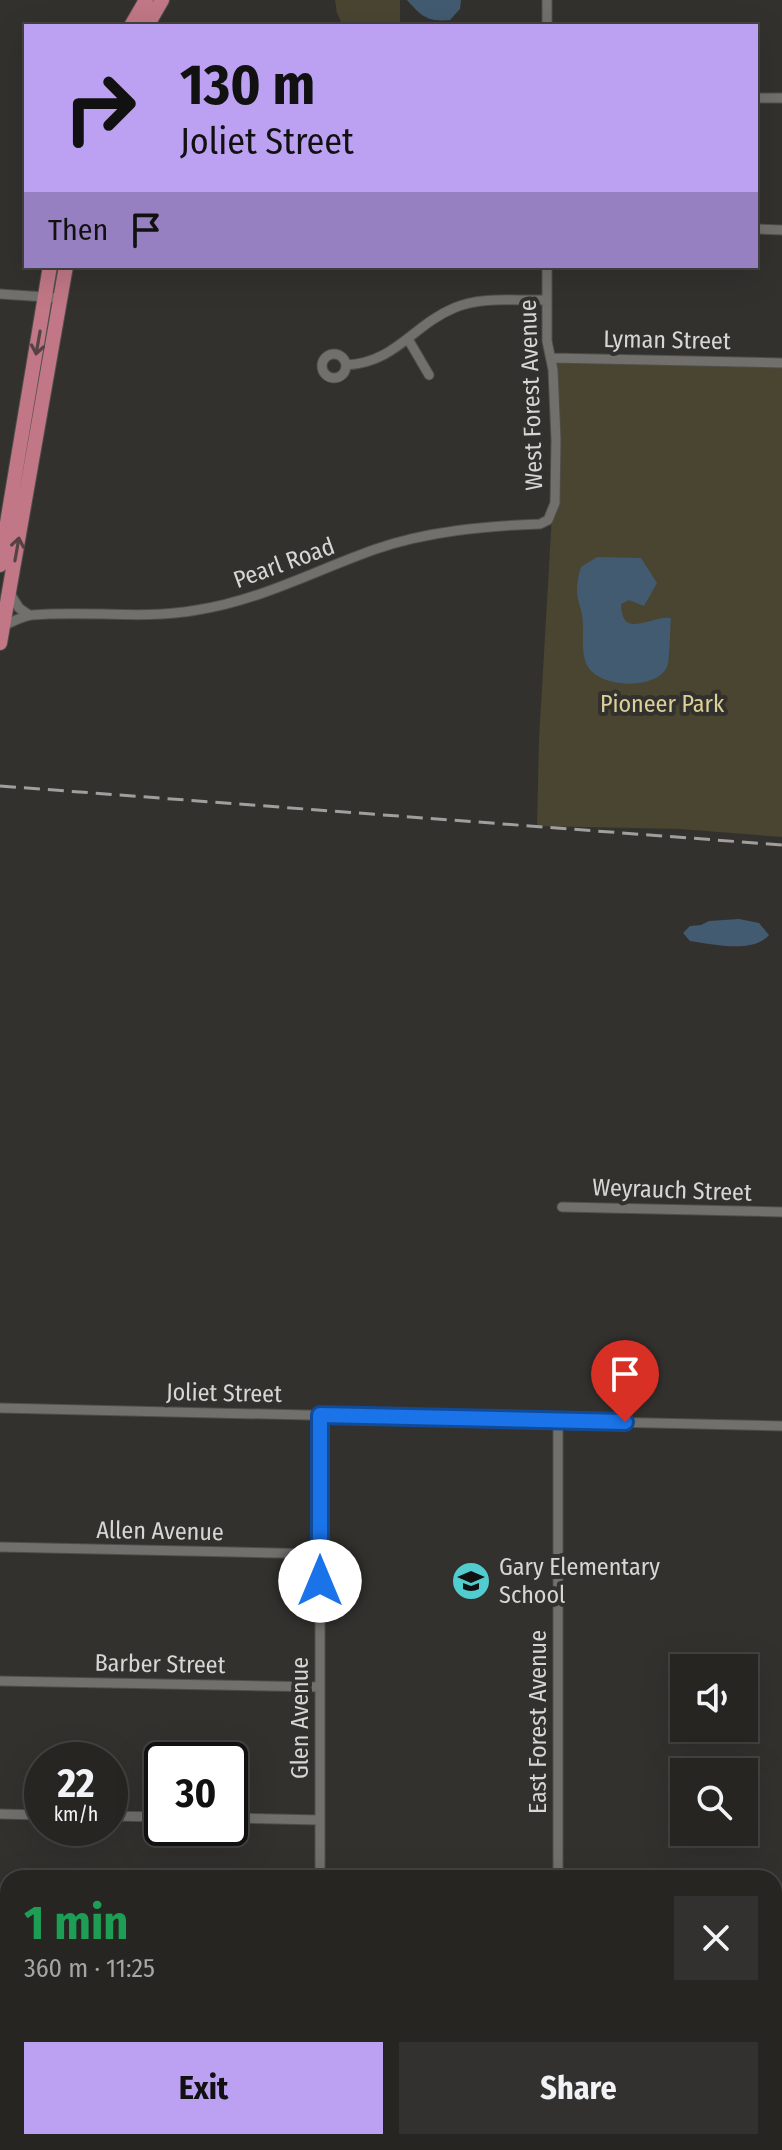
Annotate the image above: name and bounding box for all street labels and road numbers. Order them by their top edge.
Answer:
street label: West Forest Avenue [514,299,548,491]
street label: Lyman Street [603,325,731,355]
street label: Pearl Road [230,532,338,594]
street label: Weyrauch Street [592,1173,752,1207]
street label: Joliet Street [166,1378,282,1408]
street label: Allen Avenue [96,1516,224,1546]
street label: East Forest Avenue [524,1630,552,1814]
street label: Barber Street [94,1649,226,1679]
street label: Glen Avenue [286,1657,314,1779]

